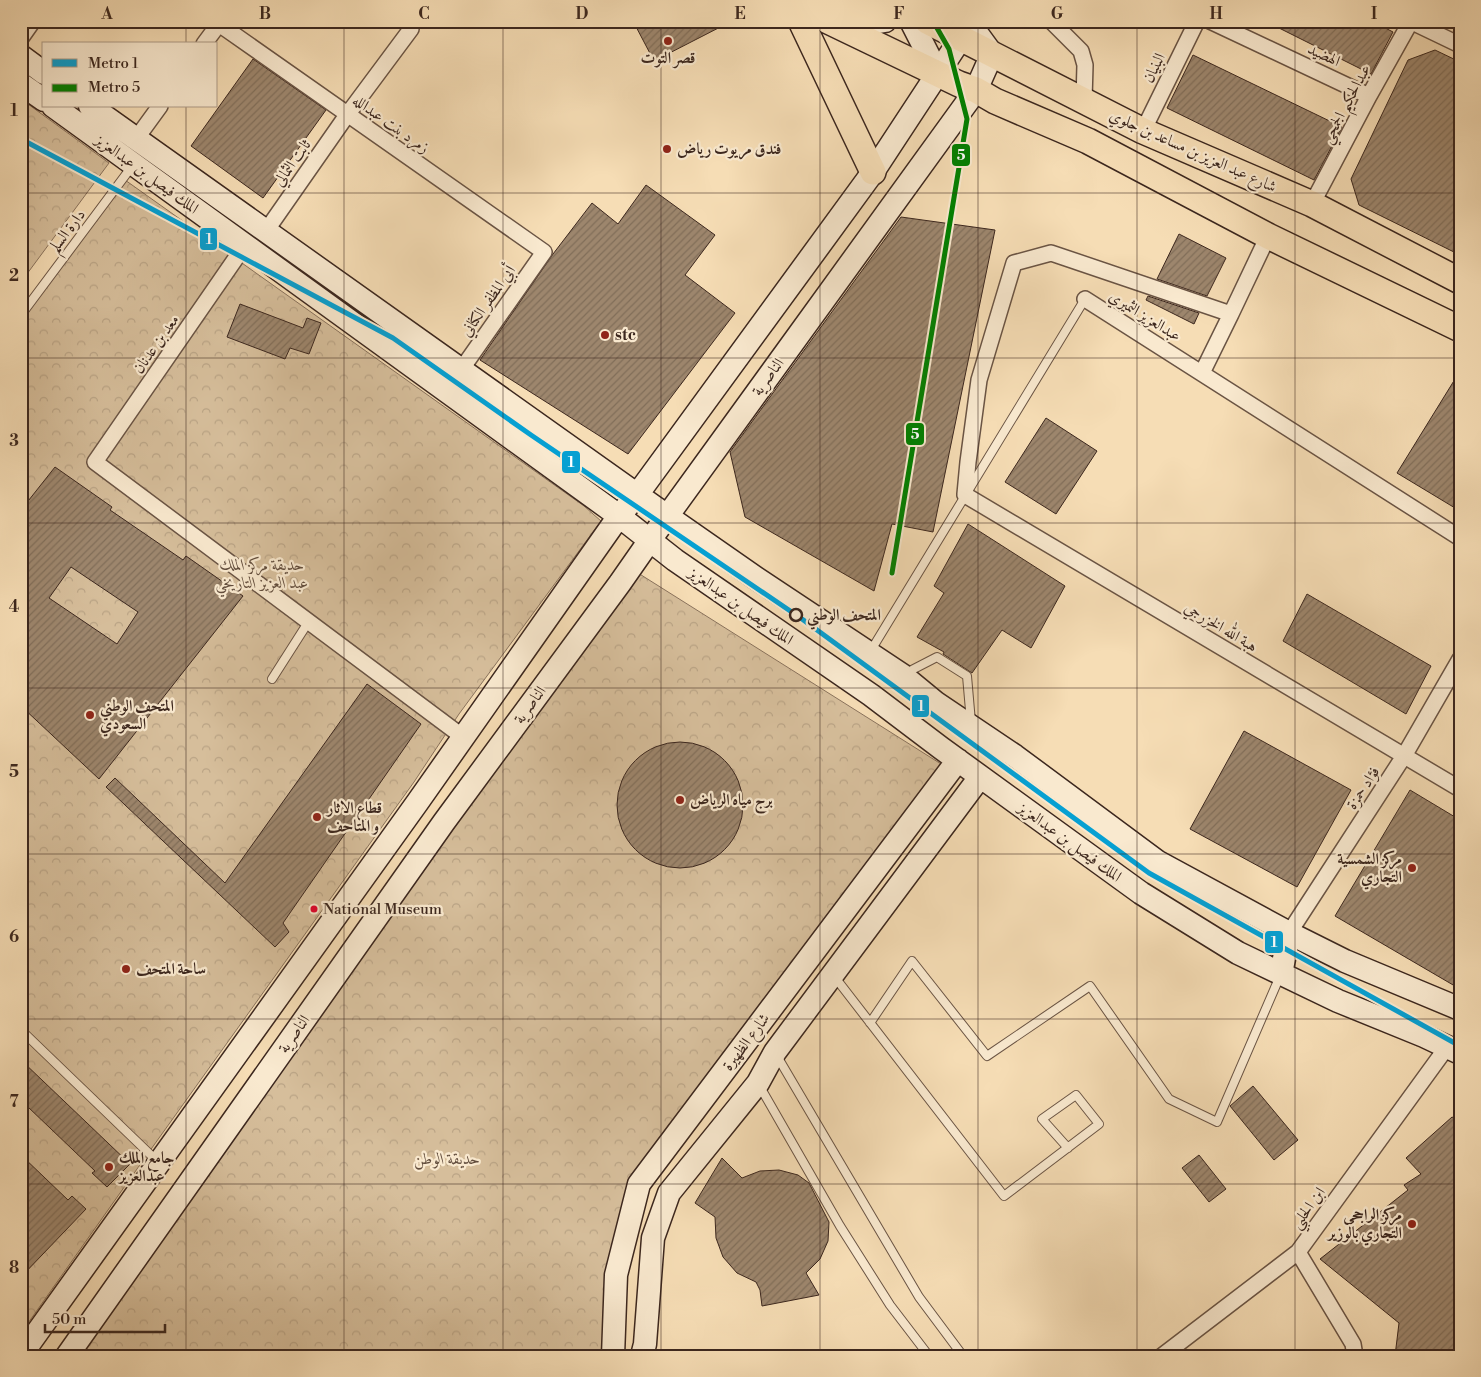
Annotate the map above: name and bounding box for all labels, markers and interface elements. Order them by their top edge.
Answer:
text: A [100,4,113,24]
text: B [259,4,271,24]
text: C [418,4,430,24]
text: D [576,4,589,24]
text: E [734,4,746,24]
text: F [893,4,905,24]
text: G [1051,4,1064,24]
text: H [1209,4,1223,24]
text: I [1371,4,1377,24]
marker: قصر التوت [662,35,674,47]
street label: الهضيد [1304,39,1344,71]
legend [42,42,218,108]
place label: قصر التوت [641,48,695,69]
street label: البنيان [1138,50,1170,86]
text: Metro 1 [88,54,139,73]
street label: عبدالحكيم الجمحي [1317,61,1381,150]
text: Metro 5 [88,78,140,97]
street label: زمرد بنت عبدالله [348,90,433,159]
text: 1 [10,101,18,121]
street label: شارع عبد العزيز بن مساعد بن جلوي [1105,105,1280,200]
street label: الملك فيصل بن عبدالعزيز [89,129,203,219]
street label: ثابت الثمالي [269,135,318,192]
place label: فندق مريوت رياض [677,139,782,160]
marker: فندق مريوت رياض [661,143,673,155]
line badge: 5 [951,143,971,167]
text: 5 [957,147,966,165]
street label: دارة السلم [44,205,95,260]
line badge: 1 [199,227,218,251]
text: 1 [206,231,213,249]
street label: أبي المظفر الكناني [454,260,522,342]
text: 2 [9,266,19,286]
street label: عبدالعزيز الثميري [1104,286,1185,348]
street label: معد بن عدنان [128,310,184,378]
place label: stc [615,325,636,345]
marker: stc [599,329,611,341]
street label: الناصرية [747,354,789,400]
line badge: 5 [905,422,925,446]
text: 5 [911,426,920,444]
text: 3 [9,431,19,451]
line badge: 1 [561,450,581,474]
text: 1 [568,454,575,472]
park label: حديقة مركز الملك عبد العزيز التاريخي [215,555,309,598]
street label: الملك فيصل بن عبدالعزيز [683,561,797,650]
street label: هبة الله الخزرجي [1180,595,1263,658]
text: 4 [9,597,20,617]
place label: المتحف الوطني [807,605,881,630]
marker: المتحف الوطني [789,608,803,622]
street label: الناصرية [509,682,551,728]
line badge: 1 [911,694,930,718]
place label: المتحف الوطني السعودي [100,696,174,737]
text: 1 [918,698,925,716]
marker: المتحف الوطني السعودي [84,709,96,721]
text: 5 [9,762,19,782]
street label: فؤاد حمزة [1342,763,1384,813]
place label: برج مياه الرياض [690,790,773,814]
marker: برج مياه الرياض [674,794,686,806]
street label: الملك فيصل بن عبدالعزيز [1012,797,1126,887]
place label: قطاع الاثار و المتاحف [325,798,382,836]
marker: قطاع الاثار و المتاحف [311,811,323,823]
place label: مركز الشمسية التجاري [1337,849,1402,890]
marker: مركز الشمسية التجاري [1406,862,1418,874]
place label: National Museum [323,900,442,919]
marker: National Museum [309,904,319,914]
text: 6 [9,927,19,947]
line badge: 1 [1264,930,1284,954]
text: 1 [1271,934,1278,952]
place label: ساحة المتحف [136,959,206,979]
marker: ساحة المتحف [120,963,132,975]
street label: شارع الظهيرة [718,1009,777,1077]
street label: الناصرية [274,1011,314,1057]
text: 7 [9,1092,19,1112]
place label: جامع الملك عبدالعزيز [117,1148,175,1186]
park label: حديقة الوطن [414,1149,480,1170]
marker: جامع الملك عبدالعزيز [103,1161,115,1173]
street label: ابن الحلبي [1286,1183,1334,1236]
place label: مركز الراجحي التجاري بالوزير [1326,1205,1402,1246]
marker: مركز الراجحي التجاري بالوزير [1406,1218,1418,1230]
text: 8 [9,1258,19,1278]
scale bar [45,1302,165,1334]
text: 50 m [52,1310,86,1329]

